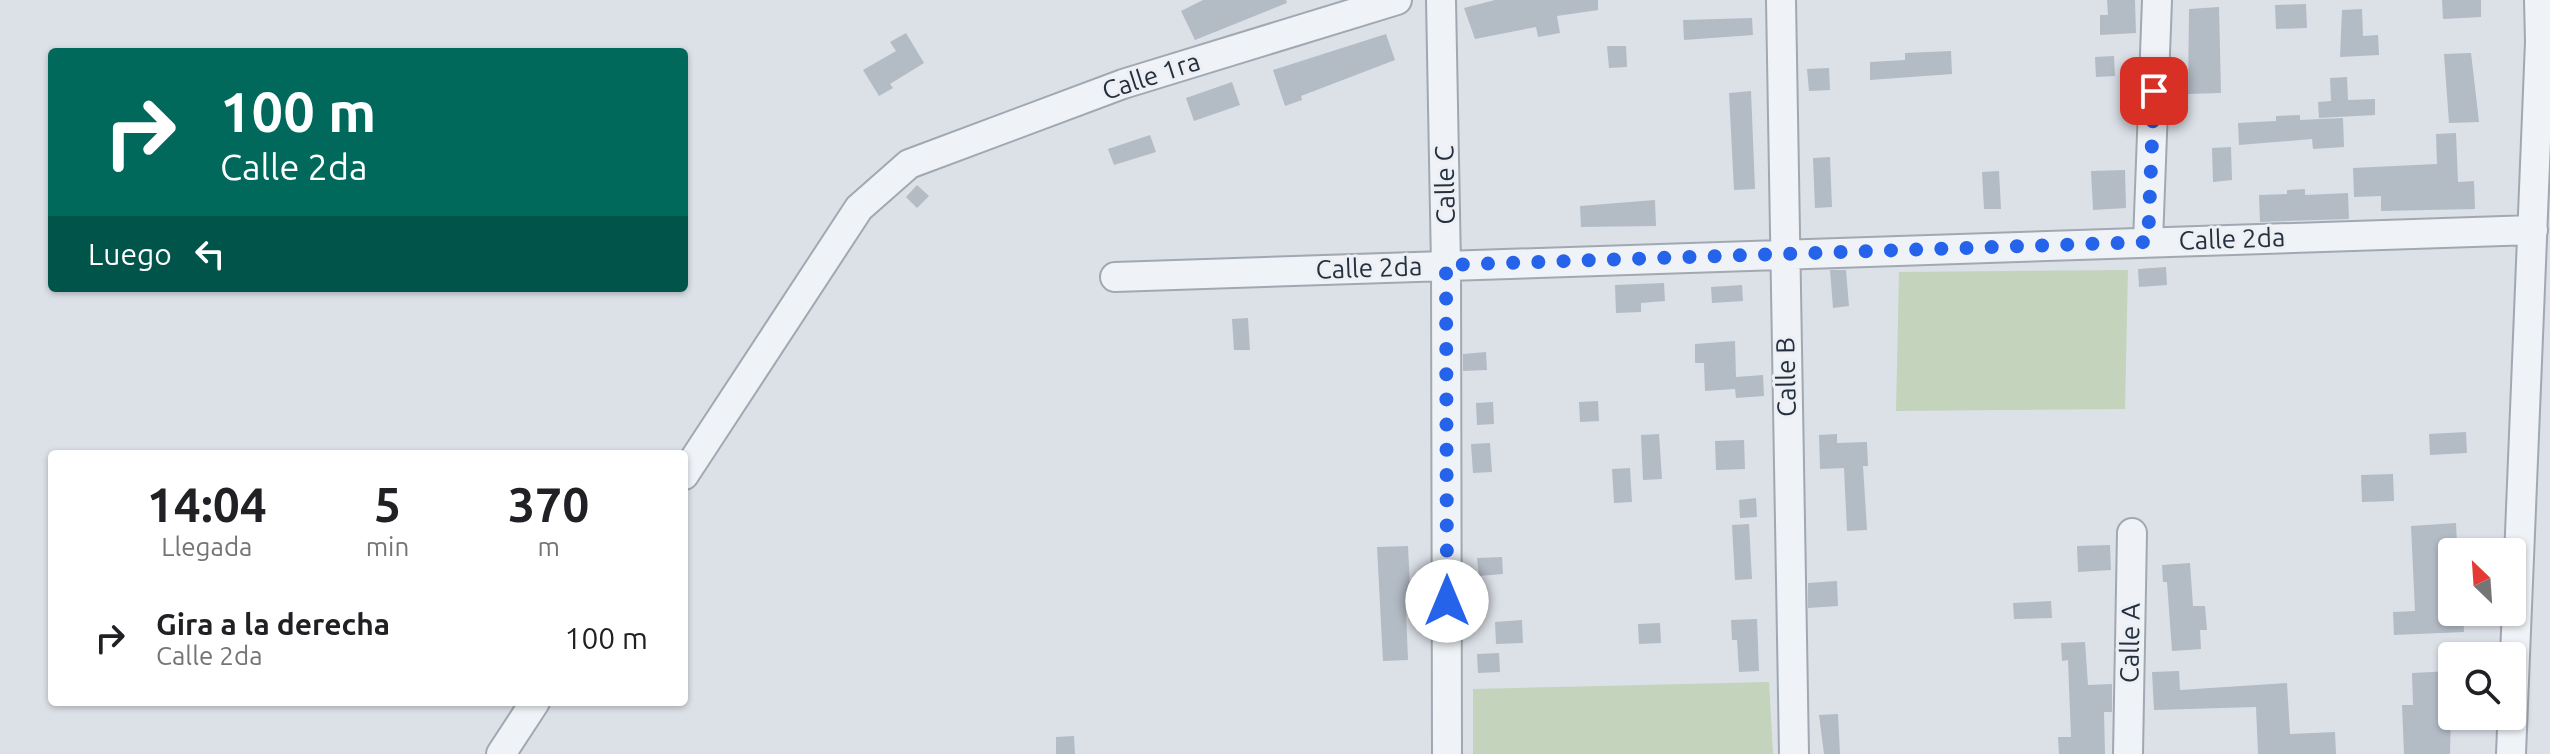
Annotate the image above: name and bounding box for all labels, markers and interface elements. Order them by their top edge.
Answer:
street label: Calle 1ra [1098,46,1203,105]
pin [2120,57,2188,125]
icon: arrive [2132,69,2176,113]
icon: right [88,80,192,184]
text: 100 m [220,80,376,143]
street label: Calle C [1429,145,1460,225]
text: Calle 2da [220,146,367,187]
street label: Calle 2da [2178,222,2286,255]
icon: left [188,232,232,276]
text: Luego [88,237,172,271]
street label: Calle 2da [1315,251,1423,284]
street label: Calle B [1770,337,1801,417]
text: 14:04 [147,477,267,531]
text: 5 [374,477,401,531]
text: 370 [508,477,589,531]
text: Llegada [161,532,252,561]
text: min [366,532,409,561]
text: m [537,532,560,561]
north arrow [2438,538,2526,626]
map controls [2438,538,2526,730]
position arrow [1405,559,1489,643]
street label: Calle A [2114,603,2145,683]
text: Gira a la derecha [156,607,390,641]
icon: right [88,616,132,660]
text: 100 m [564,621,648,655]
text: Calle 2da [156,641,263,670]
button: search [2438,642,2526,730]

